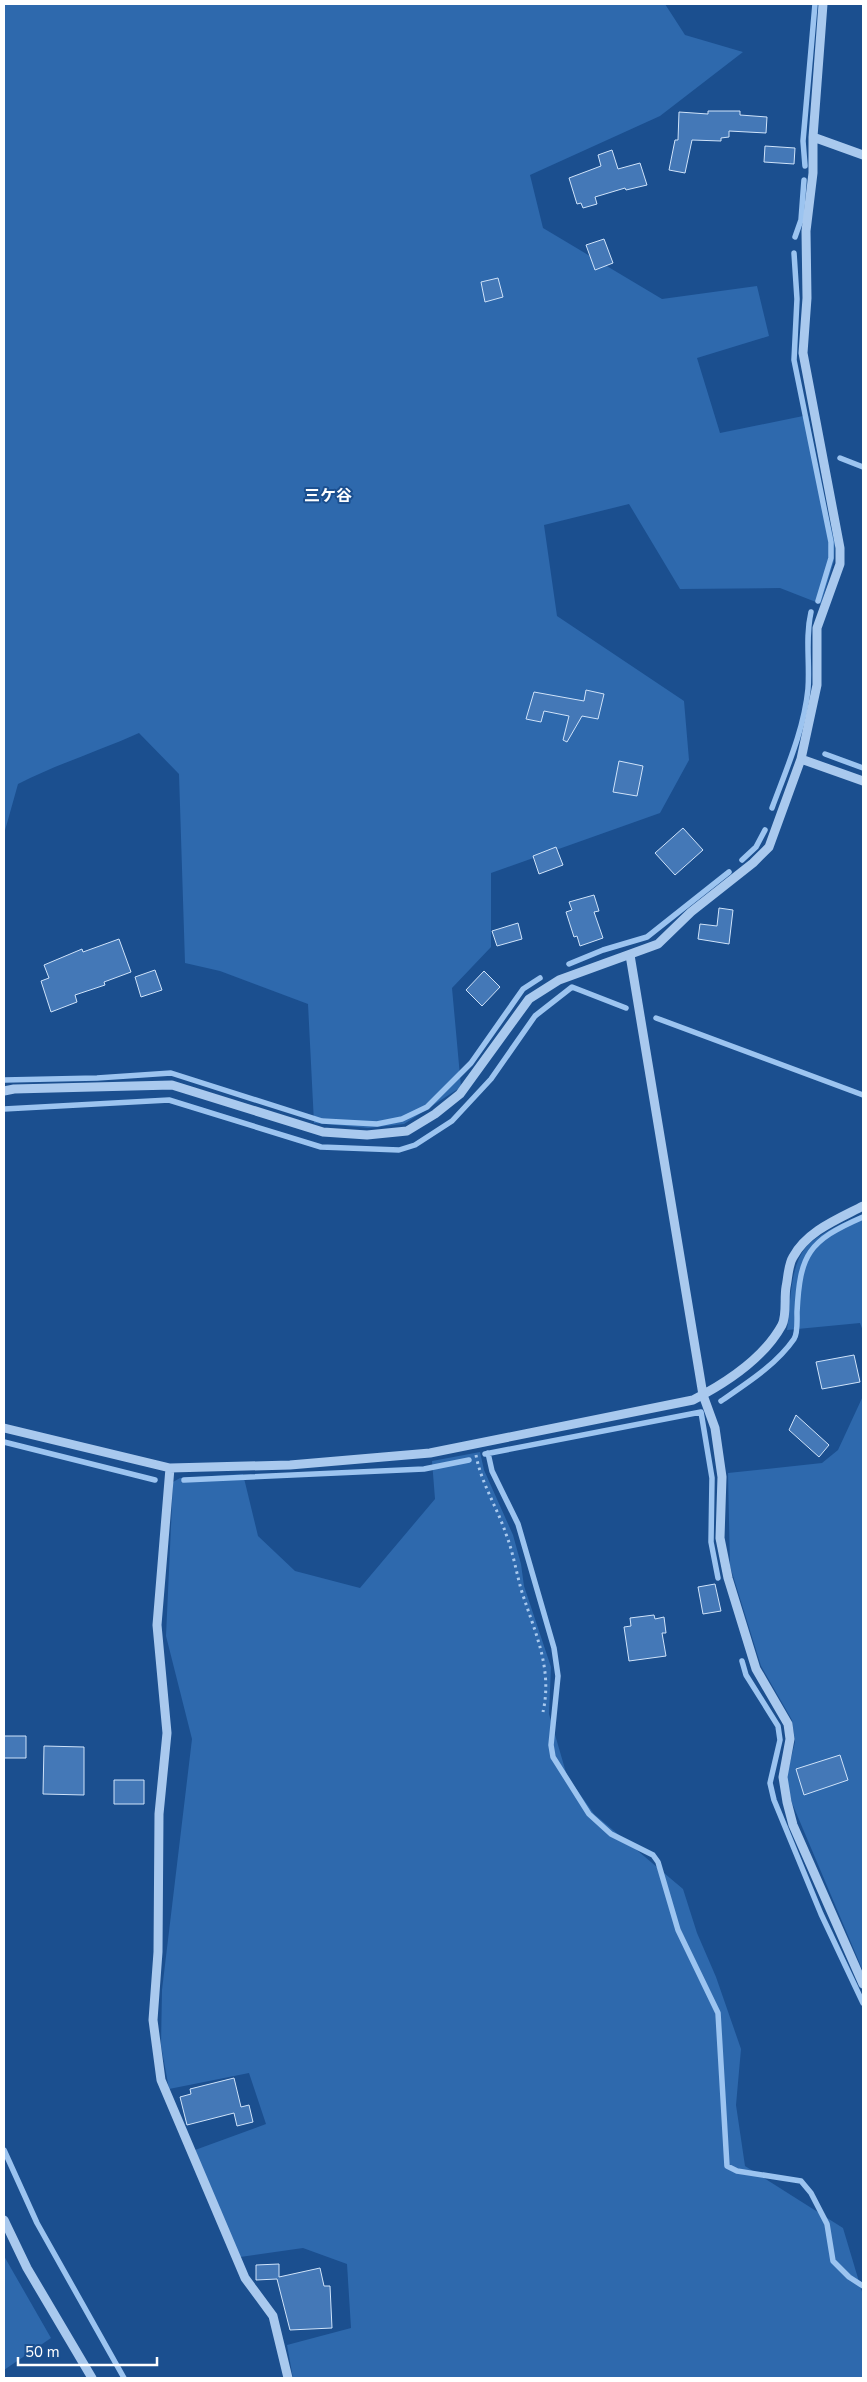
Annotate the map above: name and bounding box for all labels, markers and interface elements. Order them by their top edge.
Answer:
district label: 三ケ谷 [304,485,352,507]
scale bar [18,2334,156,2366]
text: 50 m [25,2342,60,2362]

